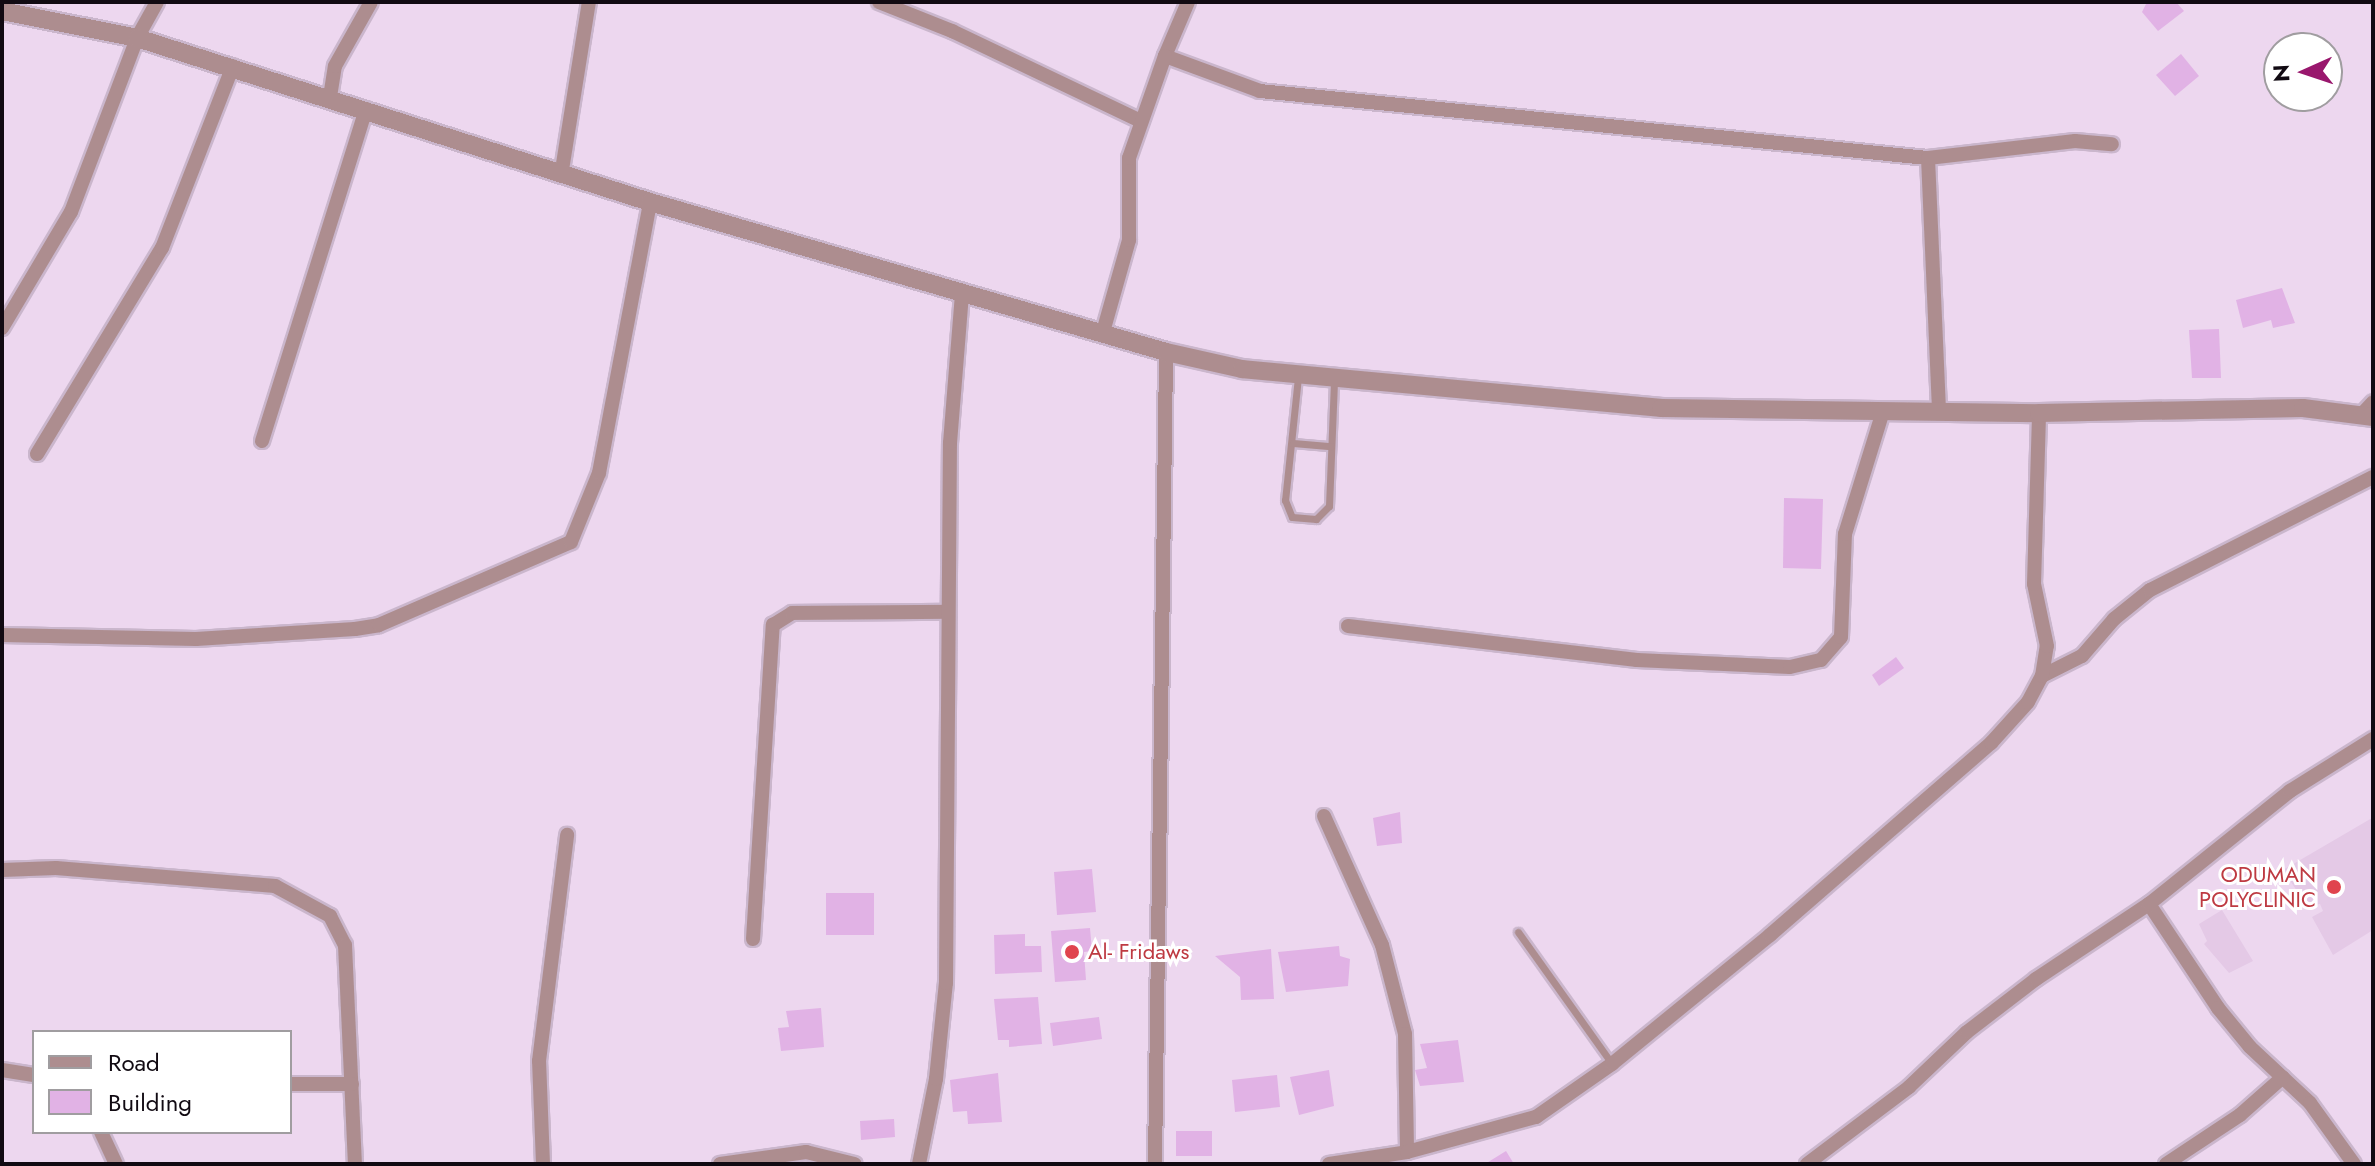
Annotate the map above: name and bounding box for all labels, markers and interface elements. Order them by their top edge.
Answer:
north arrow [2263,32,2343,112]
text: N [2265,64,2297,83]
place label: ODUMAN POLYCLINIC [2199,861,2316,912]
marker: ODUMAN POLYCLINIC [2323,876,2345,898]
place label: Al- Fridaws [1088,939,1189,965]
marker: Al- Fridaws [1063,943,1081,961]
legend [32,1030,292,1134]
text: Road [108,1045,160,1080]
text: Building [108,1085,192,1120]

